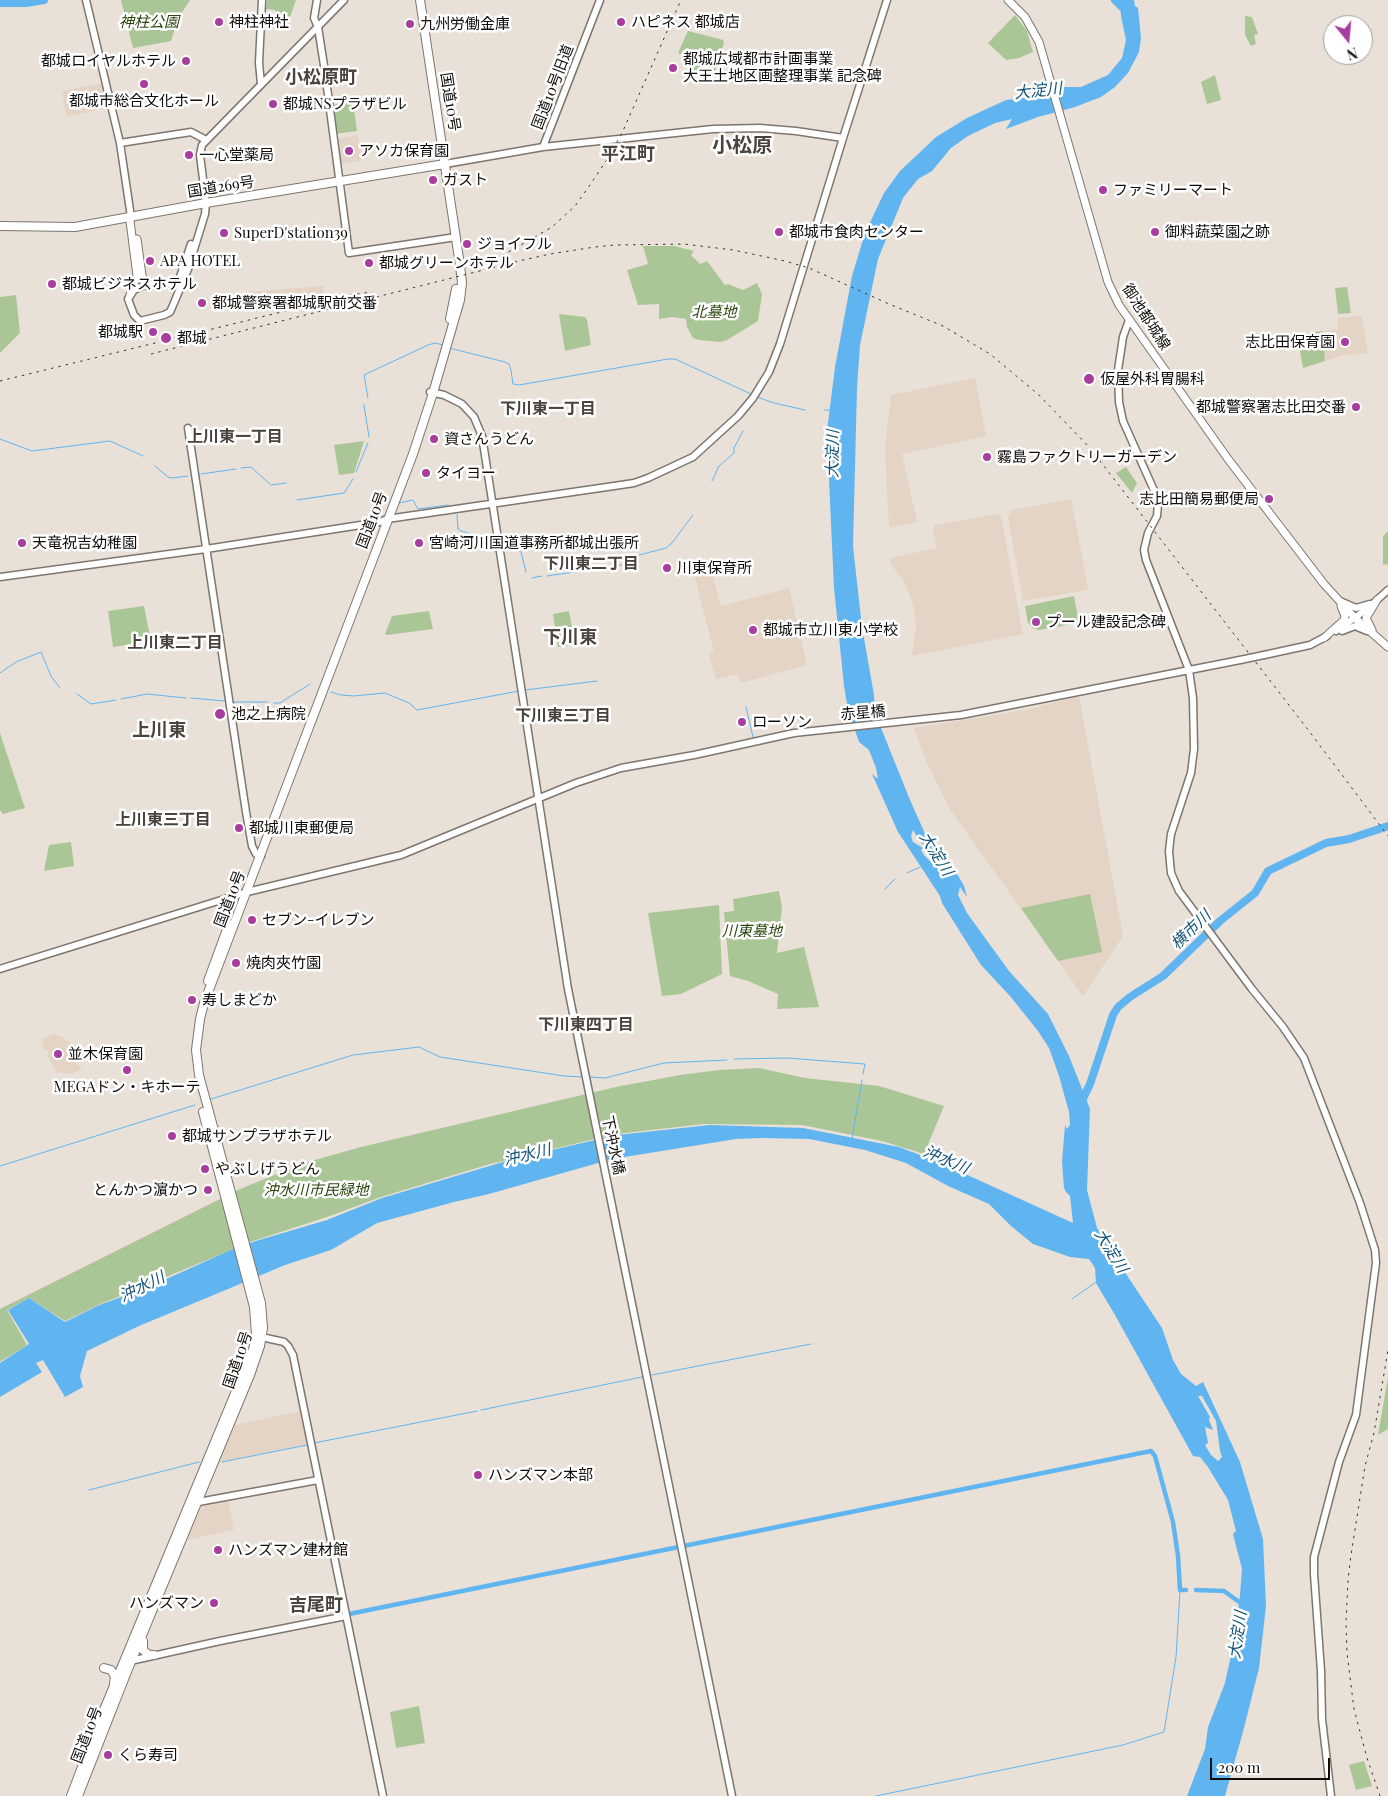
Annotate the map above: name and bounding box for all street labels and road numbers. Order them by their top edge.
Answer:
street label: 国道10号旧道 [529,42,577,132]
street label: 国道10号 [436,71,464,133]
street label: 国道269号 [186,173,256,201]
street label: 御池都城線 [1118,281,1174,353]
street label: 国道10号 [353,489,391,551]
street label: 赤星橋 [840,702,886,724]
street label: 国道10号 [211,868,249,930]
street label: 下沖水橋 [598,1114,628,1176]
street label: 国道10号 [220,1329,256,1391]
street label: 国道10号 [68,1704,106,1766]

